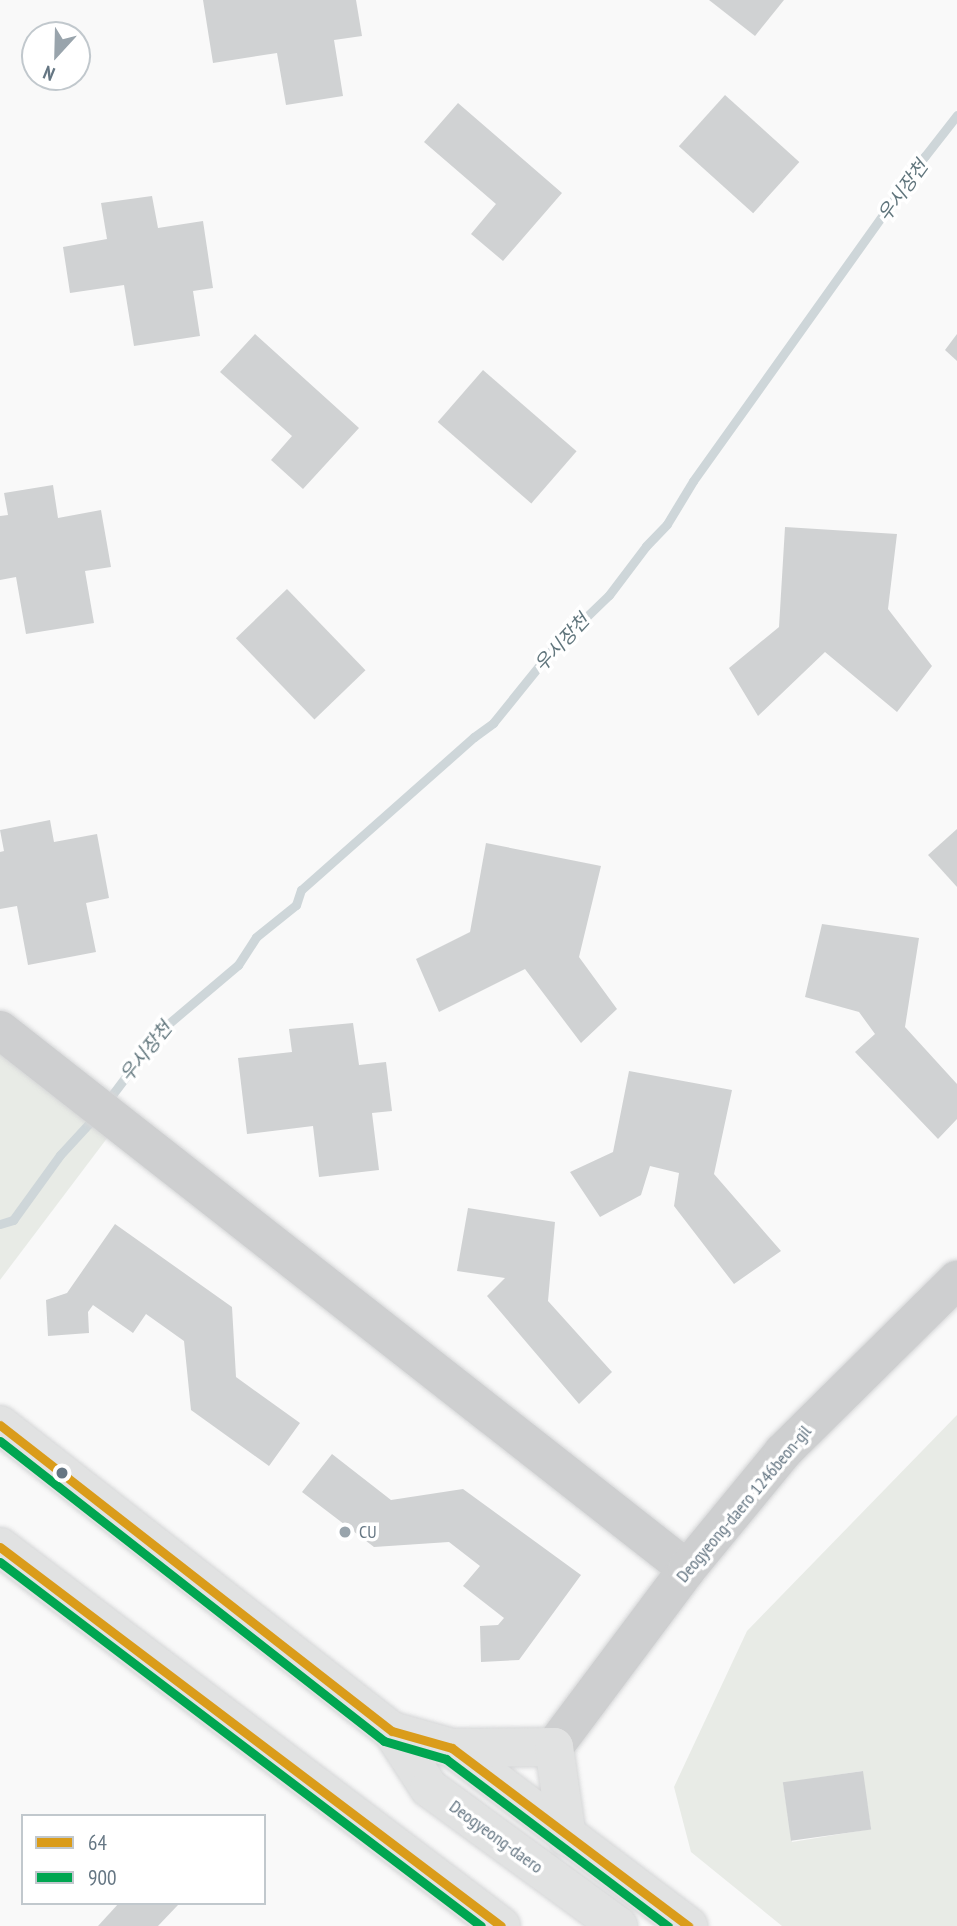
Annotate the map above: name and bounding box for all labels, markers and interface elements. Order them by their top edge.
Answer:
north arrow [21,21,91,91]
text: N [40,61,58,87]
water label: 우시장천 [873,156,933,226]
water label: 우시장천 [530,610,594,676]
water label: 우시장천 [115,1018,177,1086]
street label: Deogyeong-daero 1246beon-gil [672,1421,816,1587]
unlabelled marker [55,1466,69,1480]
place label: CU [359,1521,377,1543]
marker: CU [337,1524,353,1540]
street label: Deogyeong-daero [445,1796,547,1878]
legend [21,1814,266,1905]
text: 64 [88,1829,107,1856]
text: 900 [88,1864,116,1891]

